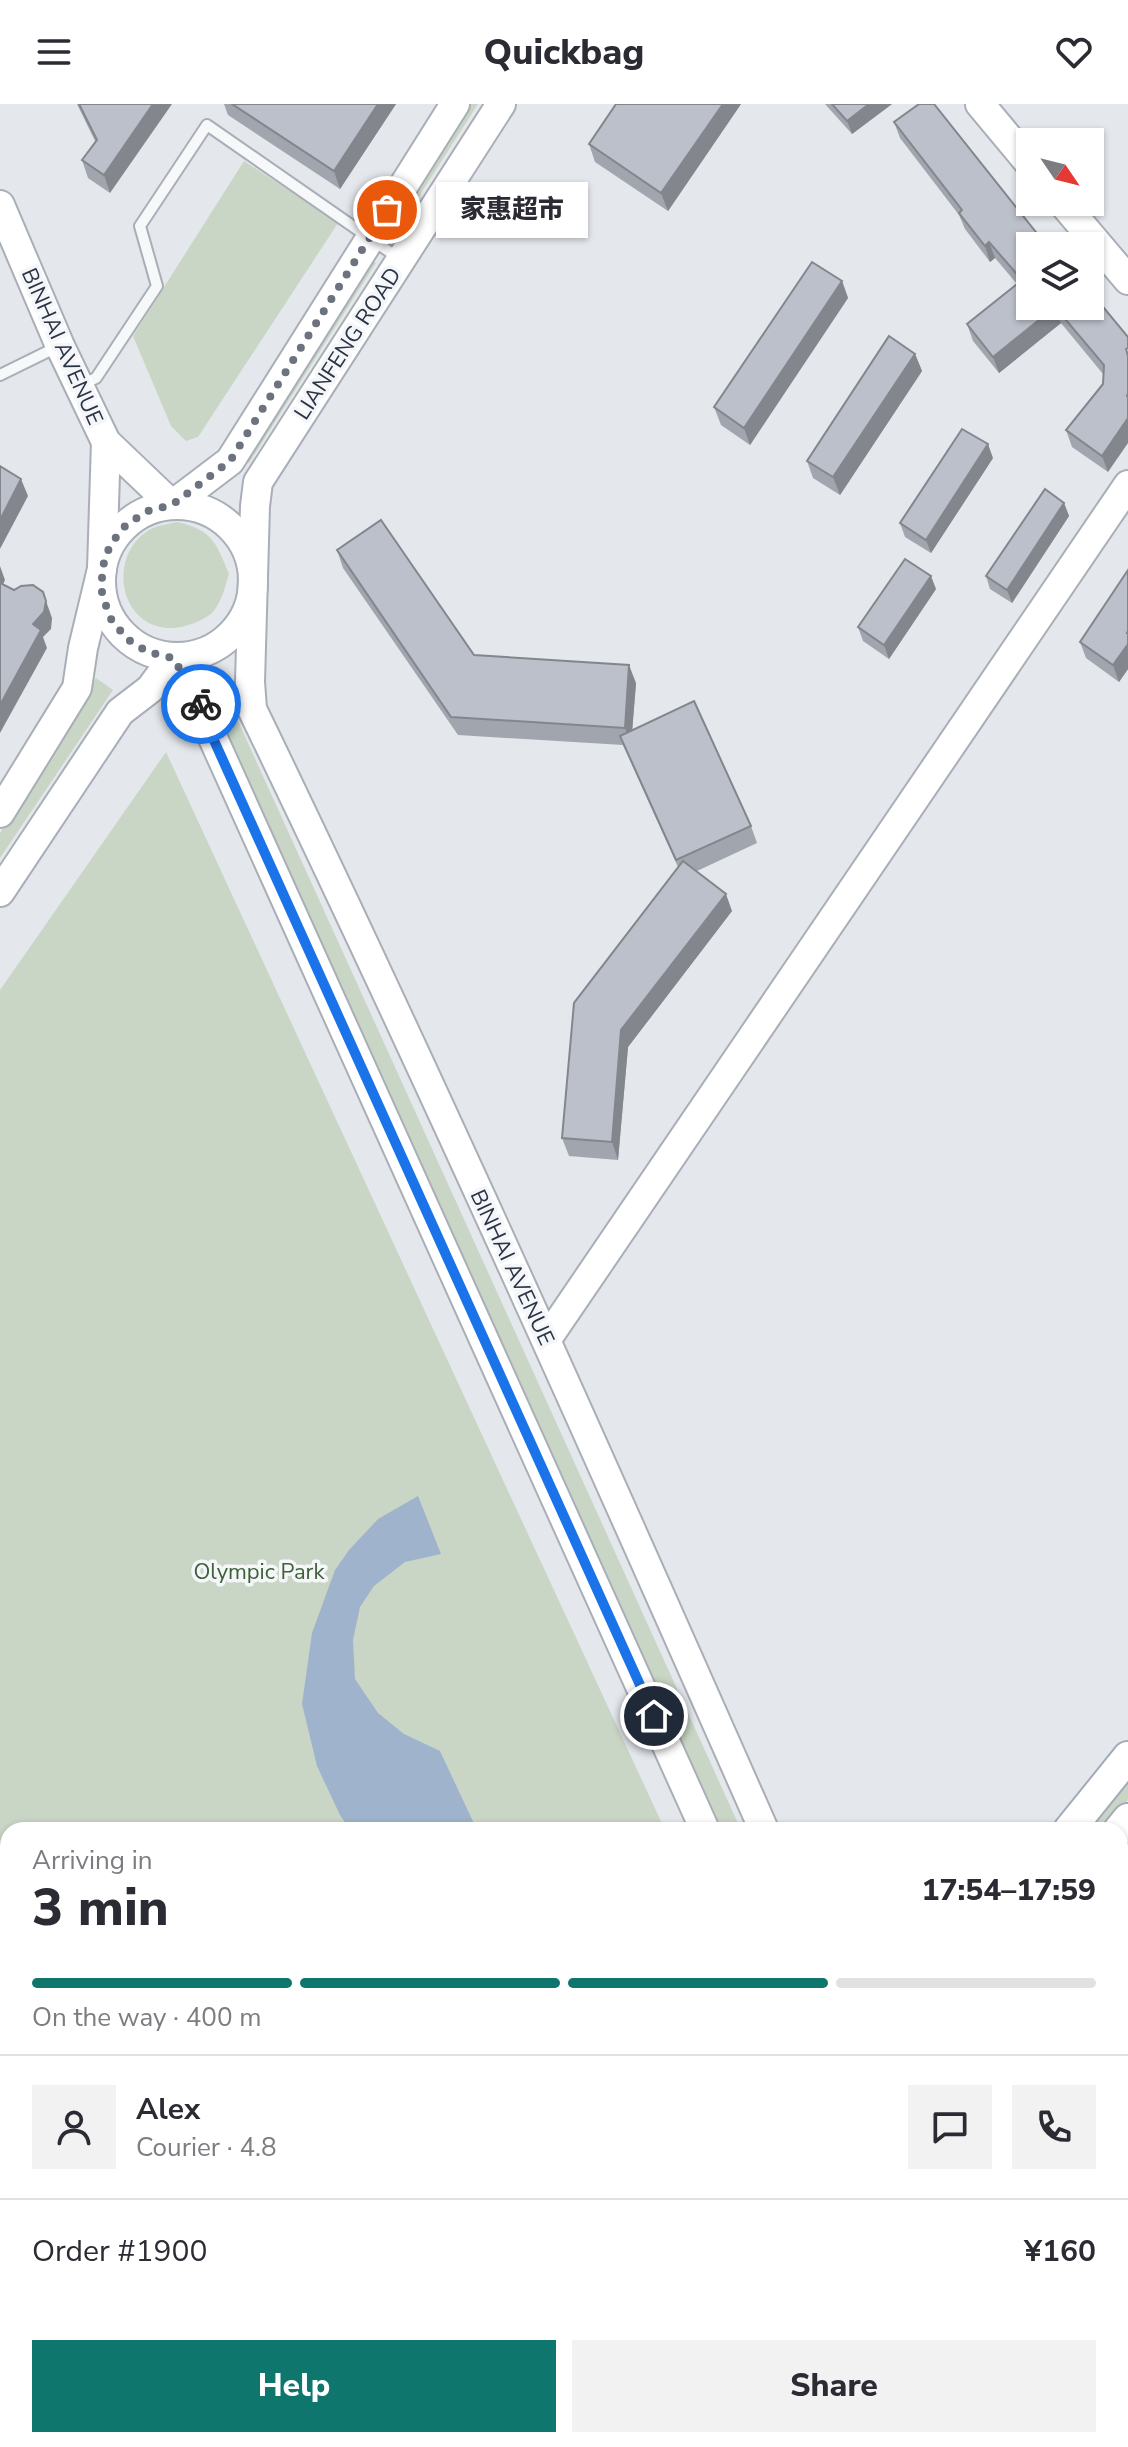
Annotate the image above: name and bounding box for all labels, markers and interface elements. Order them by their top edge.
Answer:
text: Quickbag [484,28,645,77]
icon: menu [32,30,76,74]
icon: heart [1052,30,1096,74]
north arrow [1016,128,1104,216]
map controls [1016,128,1104,320]
pin [353,176,421,244]
callout: 家惠超市 [435,182,587,238]
icon: bag [365,188,409,232]
text: 家惠超市 [460,192,564,227]
button: layers [1016,232,1104,320]
street label: LIANFENG ROAD [287,261,408,426]
street label: BINHAI AVENUE [14,263,110,430]
courier [161,664,241,744]
icon: bike [179,682,223,726]
street label: BINHAI AVENUE [463,1185,561,1350]
park label: Olympic Park [194,1557,325,1587]
pin [620,1682,688,1750]
icon: home [632,1694,676,1738]
text: Arriving in [32,1843,153,1878]
text: 17:54–17:59 [921,1870,1096,1911]
text: 3 min [32,1872,169,1943]
text: On the way · 400 m [32,2000,261,2035]
button: person [32,2085,116,2169]
button: chat [908,2085,992,2169]
button: phone [1012,2085,1096,2169]
text: Alex [136,2089,200,2130]
text: Courier · 4.8 [136,2130,277,2165]
text: Order #1900 [32,2231,207,2272]
text: ¥160 [1024,2231,1096,2272]
button: Help [32,2340,556,2432]
button: Share [572,2340,1096,2432]

